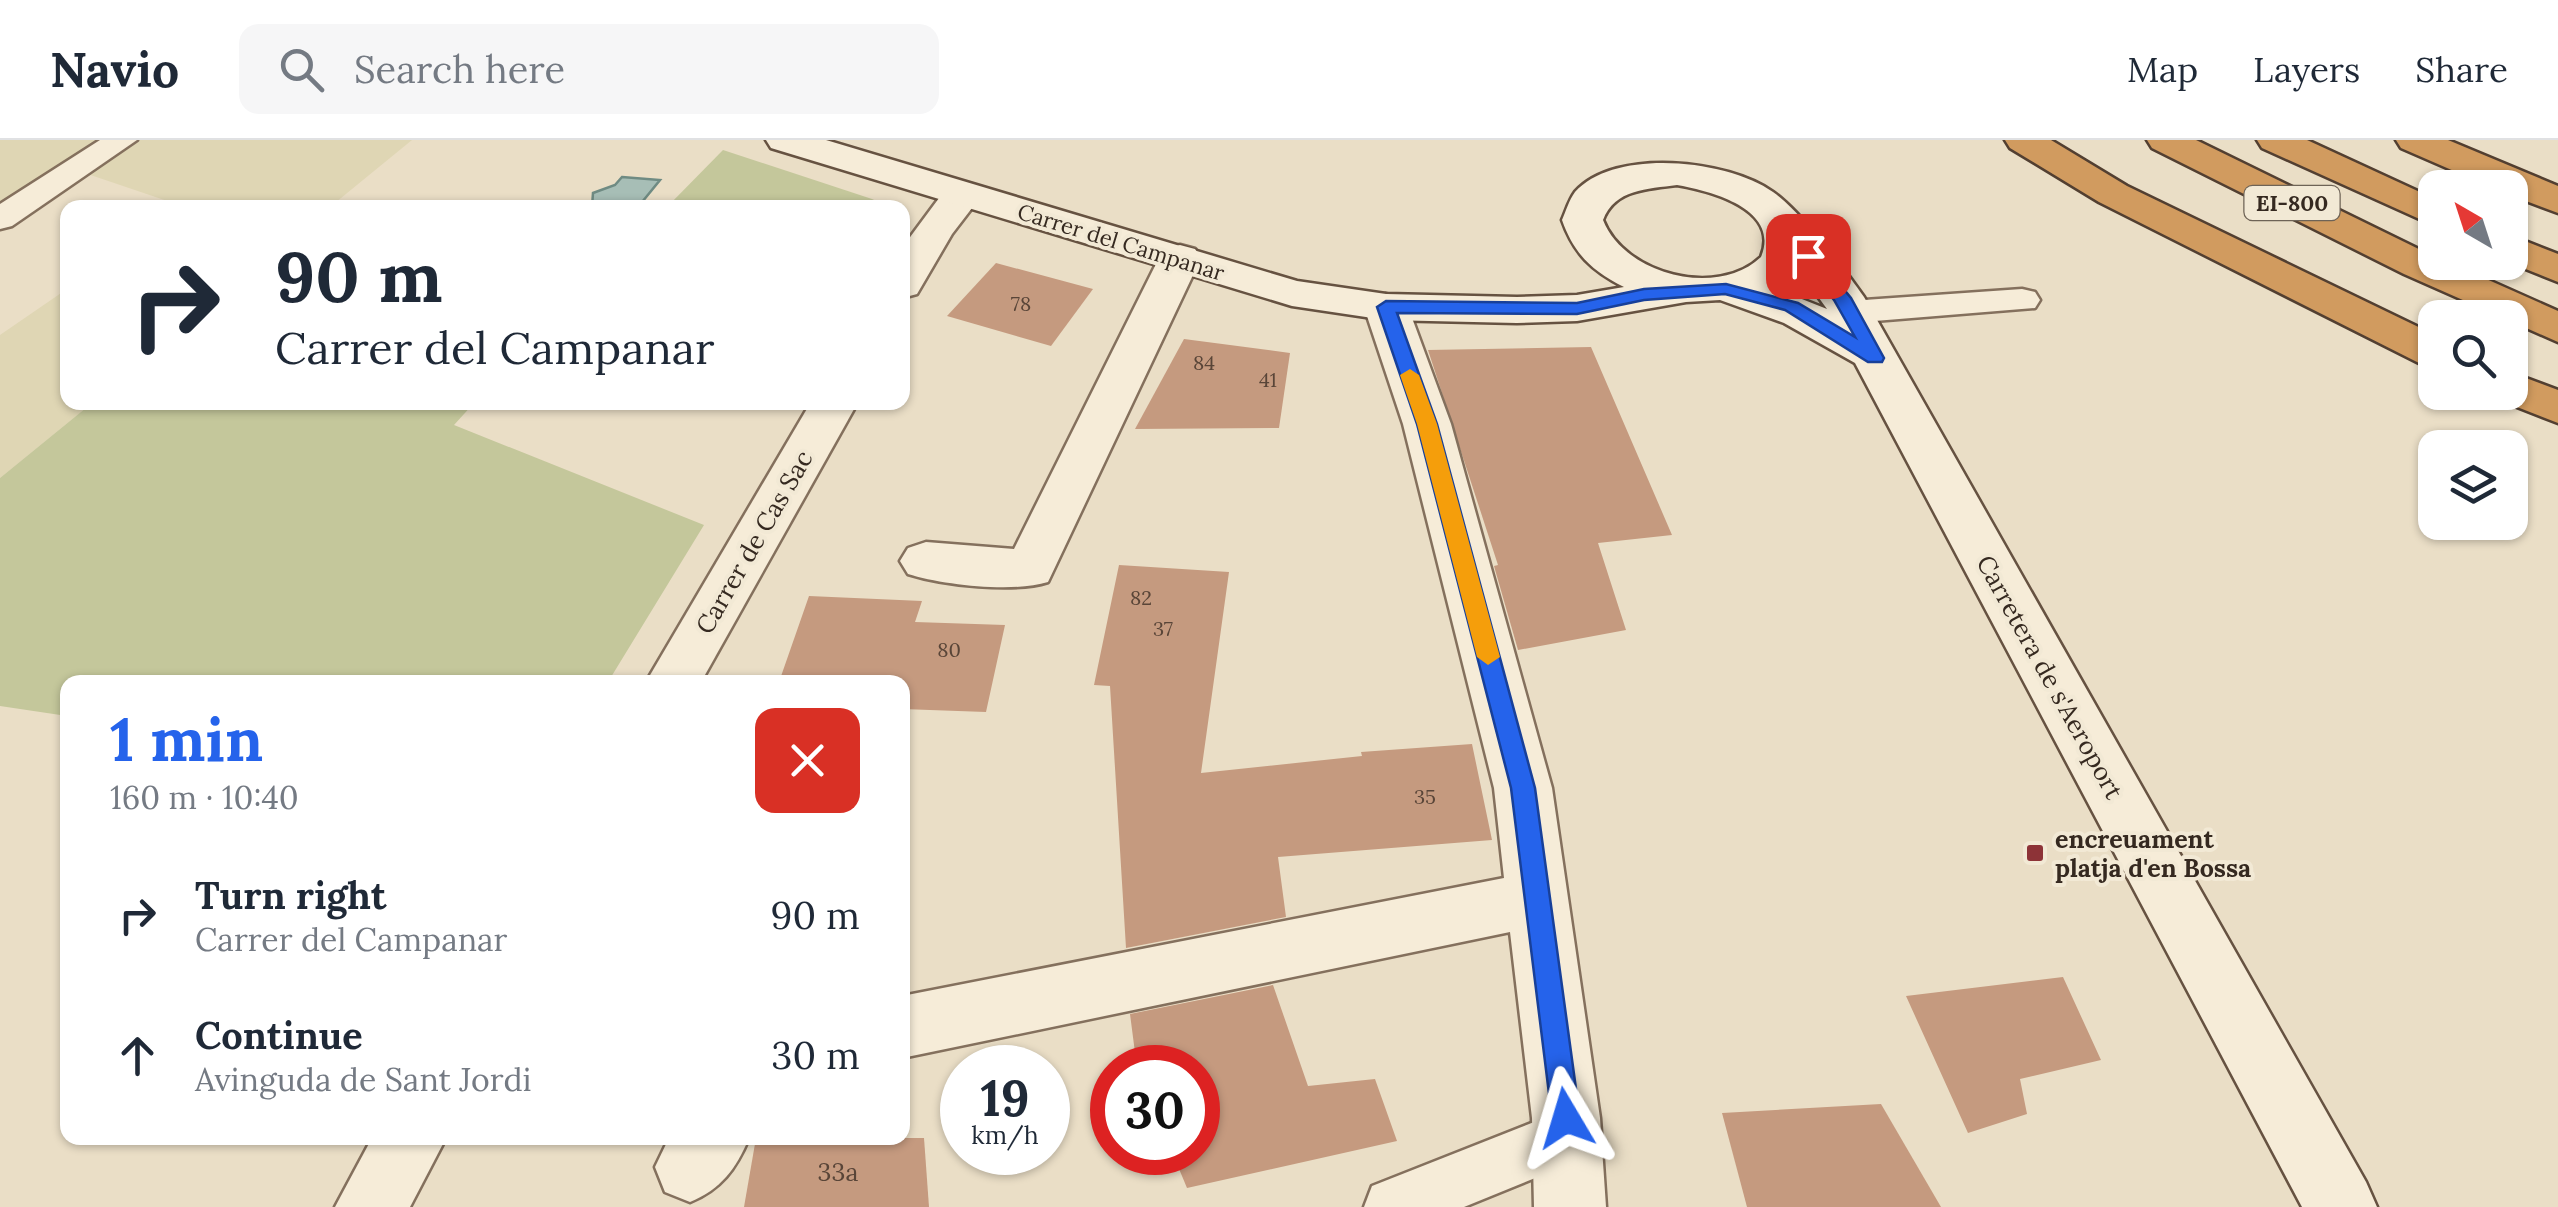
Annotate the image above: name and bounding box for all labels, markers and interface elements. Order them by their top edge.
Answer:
search box [239,24,939,114]
text: Navio [50,39,179,100]
icon: search [274,42,329,97]
text: Search here [354,45,565,93]
text: Map [2127,47,2198,92]
text: Layers [2253,47,2360,92]
text: Share [2415,47,2508,92]
north arrow [2418,170,2528,280]
map controls [2418,170,2528,540]
road number: EI-800 [2244,186,2340,220]
street label: Carrer del Campanar [1014,197,1228,287]
pin [1766,214,1851,299]
icon: arrive [1781,229,1836,284]
text: 90 m [275,232,443,321]
icon: right [110,240,240,370]
house number: 78 [1011,291,1031,316]
button: search [2418,300,2528,410]
text: Carrer del Campanar [275,319,714,376]
house number: 84 [1193,350,1215,375]
house number: 41 [1259,367,1277,392]
button: layers [2418,430,2528,540]
street label: Carrer de Cas Sac [688,444,820,640]
street label: Carretera de s'Aeroport [1970,549,2131,805]
house number: 82 [1130,585,1152,610]
house number: 37 [1153,616,1173,641]
house number: 80 [937,637,961,662]
text: 1 min [110,701,263,777]
button: close [755,708,860,813]
text: 160 m · 10:40 [110,777,299,818]
house number: 35 [1414,784,1436,809]
place label: encreuament platja d'en Bossa [2055,823,2251,884]
marker: encreuament platja d'en Bossa [2024,842,2046,864]
text: Turn right [195,871,386,919]
icon: right [110,888,165,943]
text: 90 m [770,891,860,939]
text: Carrer del Campanar [195,919,507,960]
text: Continue [195,1011,363,1059]
icon: ahead [110,1028,165,1083]
text: 30 m [771,1031,860,1079]
speed limit sign: 30 [1090,1045,1220,1175]
text: Avinguda de Sant Jordi [195,1059,532,1100]
text: 19 [980,1066,1030,1130]
position arrow [1514,1066,1618,1170]
text: km/h [971,1119,1039,1151]
house number: 33a [818,1156,858,1188]

